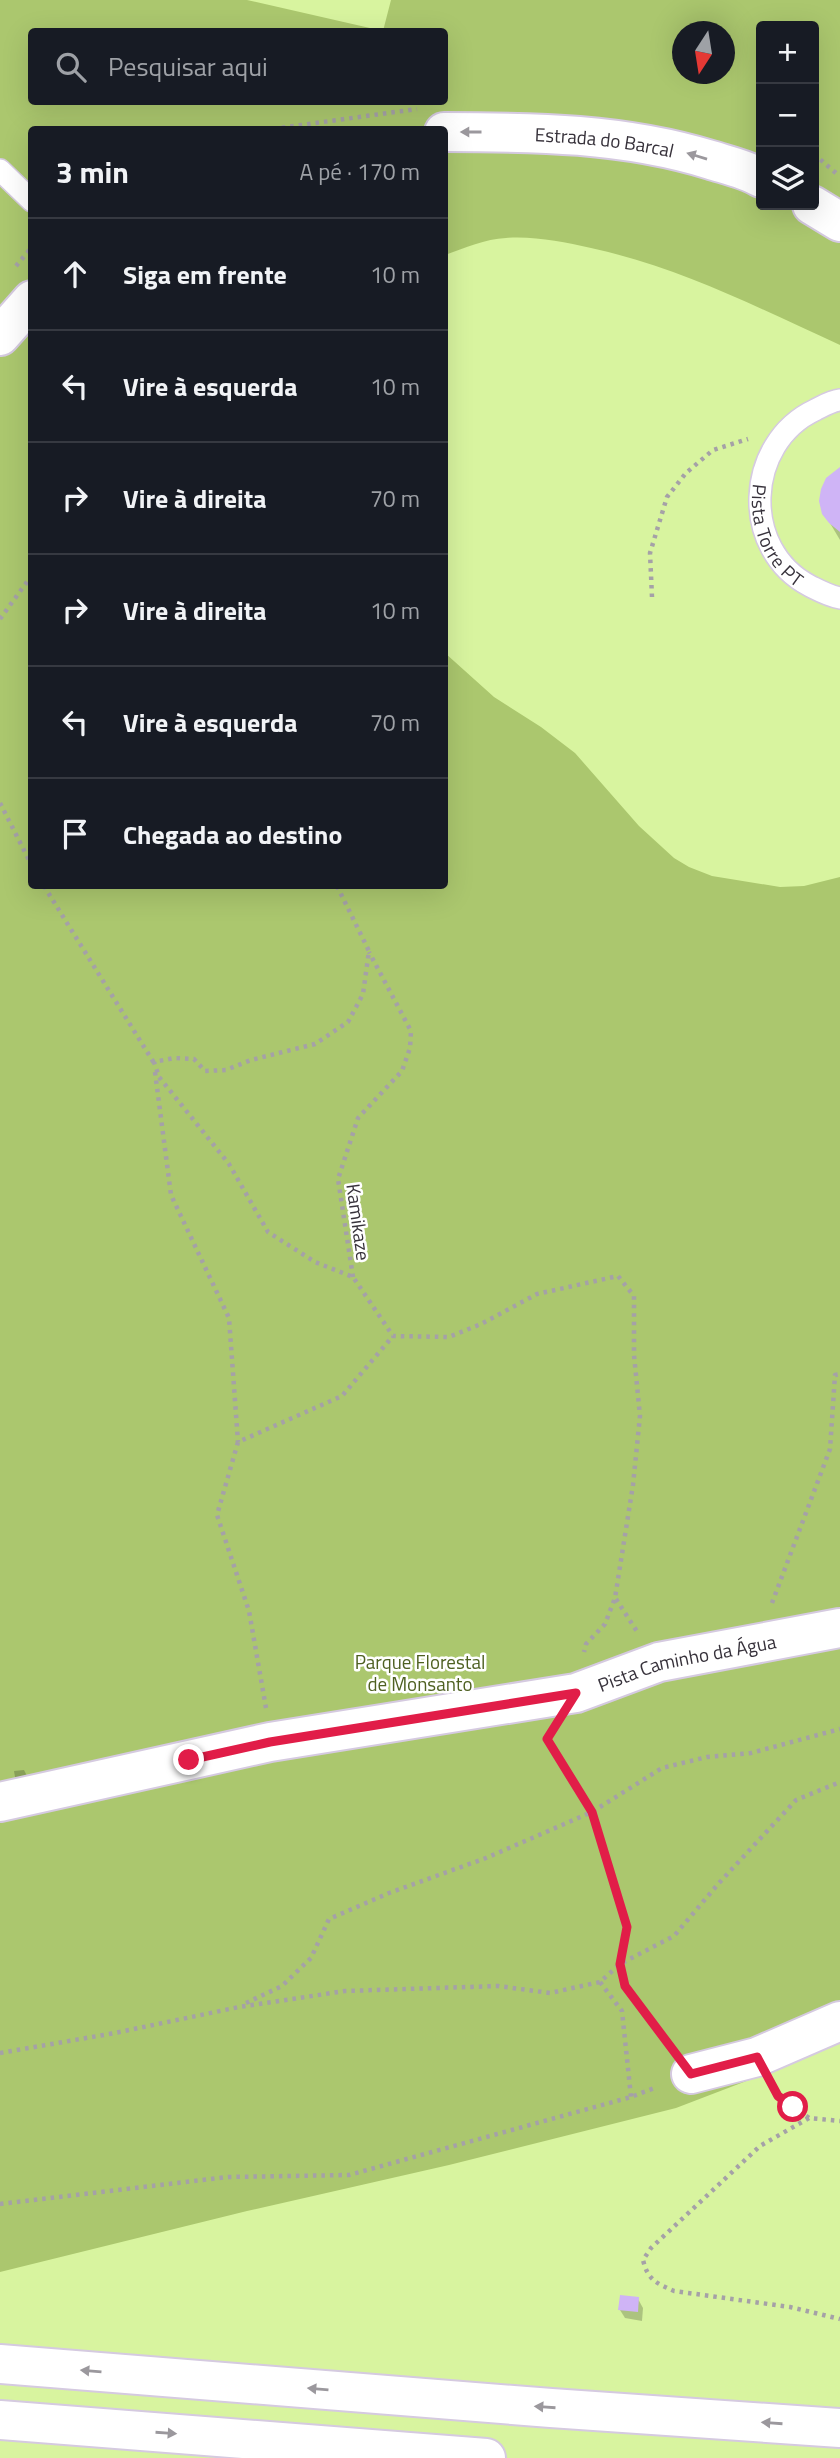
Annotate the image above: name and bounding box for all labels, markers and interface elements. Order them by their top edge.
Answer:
north arrow [672,21,735,84]
map controls [756,21,819,210]
button: + [756,21,819,84]
search box [28,28,448,105]
text: Pesquisar aqui [108,47,268,86]
icon: search [52,48,90,86]
button: − [756,84,819,147]
street label: Estrada do Barcal [534,119,677,164]
one-way arrow [460,126,482,138]
button: layers [756,147,819,210]
text: 3 min [56,149,129,195]
one-way arrow [686,150,707,160]
text: A pé · 170 m [299,154,420,189]
icon: ahead [56,255,94,293]
text: Siga em frente [123,255,287,294]
text: 10 m [370,257,420,292]
icon: left [56,367,94,405]
text: Vire à esquerda [123,367,298,406]
text: 10 m [370,369,420,404]
icon: right [56,479,94,517]
text: Vire à direita [123,479,266,518]
text: 70 m [370,481,420,516]
street label: Pista Torre PT [745,483,810,593]
icon: right [56,591,94,629]
text: Vire à direita [123,591,266,630]
text: 10 m [370,593,420,628]
icon: left [56,703,94,741]
text: Vire à esquerda [123,703,298,742]
text: 70 m [370,705,420,740]
icon: arrive [56,815,94,853]
text: Chegada ao destino [123,815,342,854]
street label: Kamikaze [339,1182,379,1262]
street label: Pista Caminho da Água [593,1626,779,1698]
park label: Parque Florestal de Monsanto [355,1647,485,1698]
route end [173,1744,204,1775]
route start [777,2091,808,2122]
one-way arrow [80,2365,102,2376]
one-way arrow [307,2383,329,2394]
one-way arrow [534,2401,556,2412]
one-way arrow [761,2417,783,2428]
one-way arrow [155,2428,177,2439]

